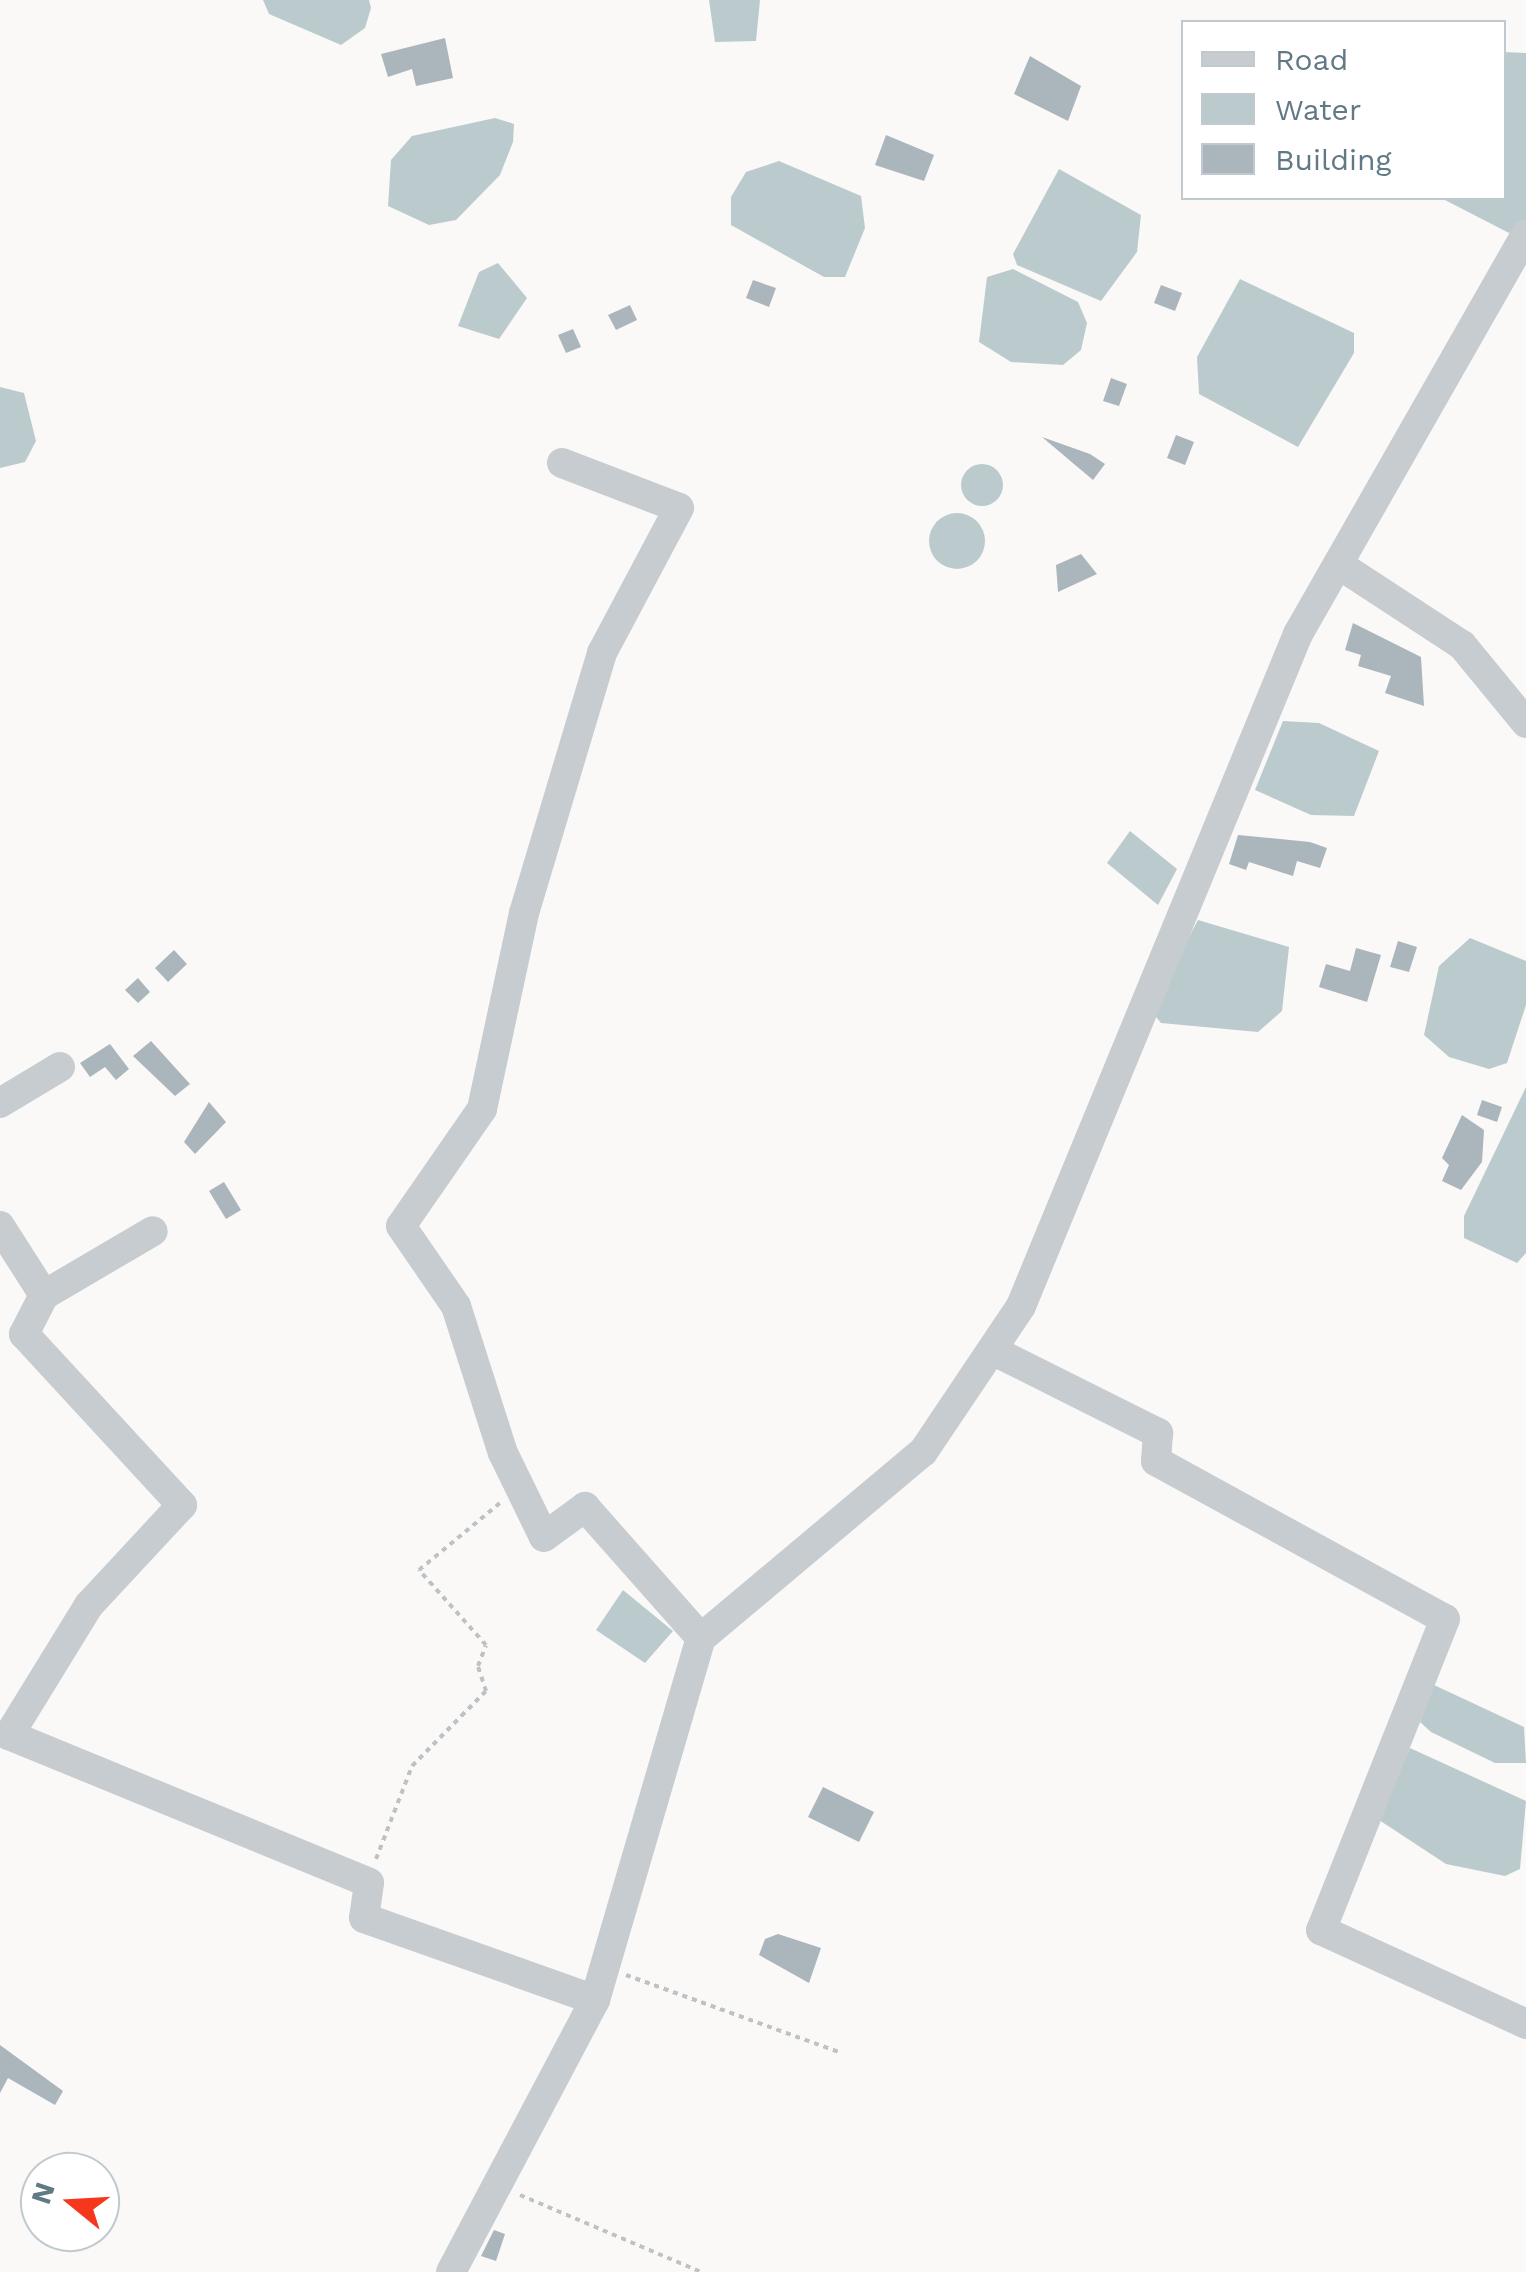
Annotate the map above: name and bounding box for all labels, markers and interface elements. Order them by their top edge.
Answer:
legend [1181,20,1506,200]
text: Road [1275,42,1348,77]
text: Water [1275,92,1361,127]
text: Building [1275,142,1392,177]
north arrow [20,2152,120,2252]
text: N [24,2178,62,2208]

